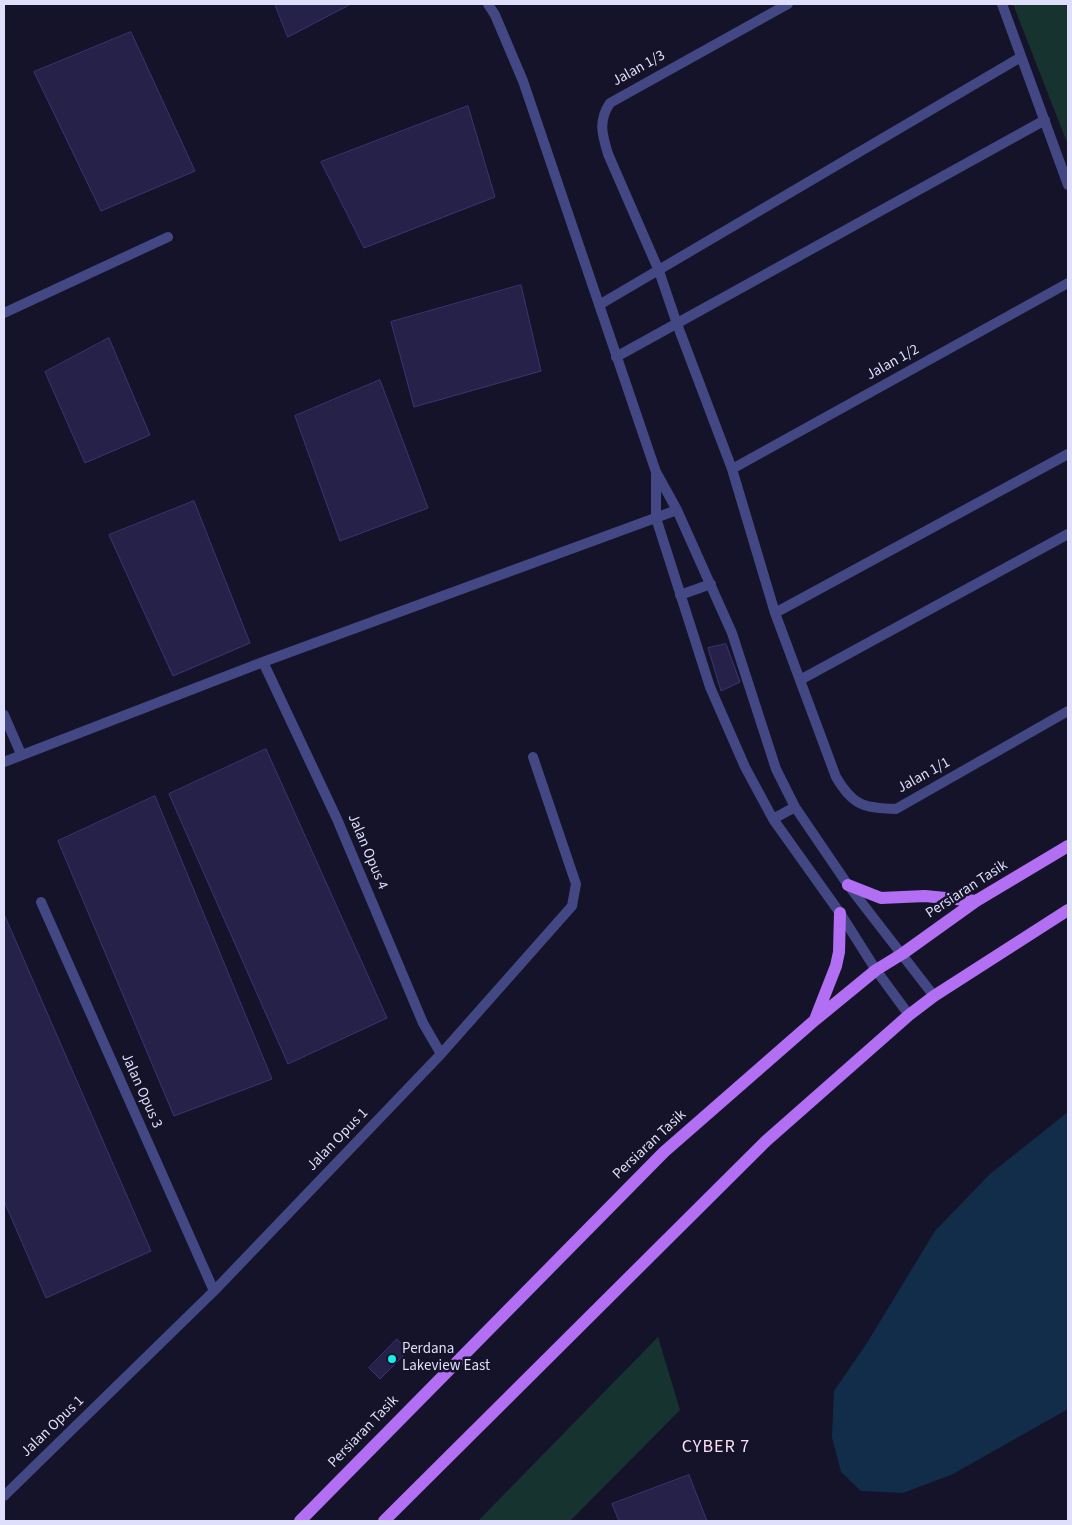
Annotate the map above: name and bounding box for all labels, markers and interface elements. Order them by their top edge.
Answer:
street label: Jalan 1/3 [609,47,669,91]
street label: Jalan 1/2 [863,341,923,385]
street label: Jalan 1/1 [894,754,954,798]
street label: Jalan Opus 4 [343,811,391,893]
street label: Persiaran Tasik [923,857,1011,923]
street label: Jalan Opus 3 [116,1051,166,1131]
street label: Jalan Opus 1 [304,1105,372,1175]
street label: Persiaran Tasik [610,1106,690,1184]
place label: Perdana Lakeview East [402,1341,490,1376]
marker: Perdana Lakeview East [386,1353,398,1365]
street label: Persiaran Tasik [325,1392,403,1472]
street label: Jalan Opus 1 [18,1393,88,1461]
district label: CYBER 7 [681,1437,751,1459]

